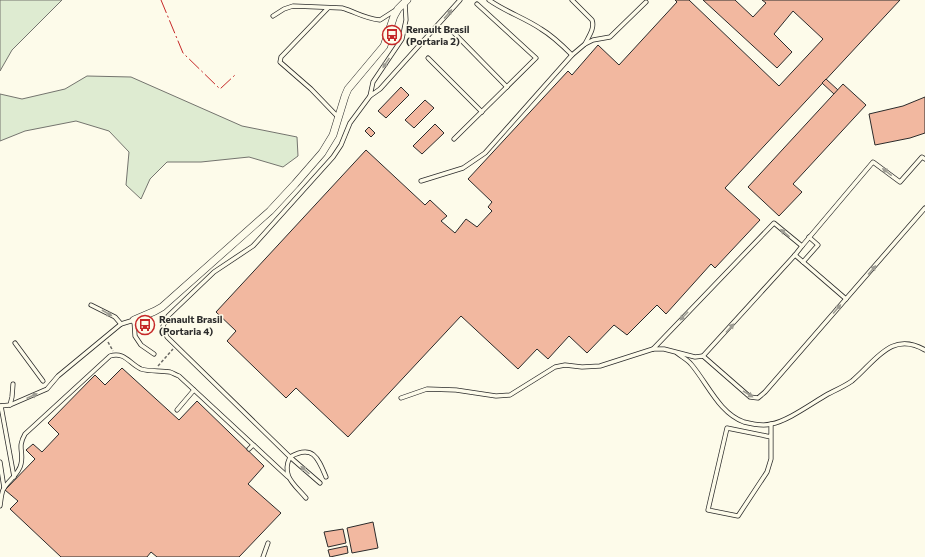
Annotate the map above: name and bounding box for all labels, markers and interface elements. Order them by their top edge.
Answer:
one-way arrow [443,9,452,19]
place label: Renault Brasil (Portaria 2) [406,23,470,47]
bus stop icon: Renault Brasil (Portaria 2) [381,24,403,46]
one-way arrow [382,57,389,69]
one-way arrow [882,168,893,177]
one-way arrow [780,228,790,237]
one-way arrow [867,264,876,275]
one-way arrow [833,304,842,315]
one-way arrow [102,309,113,316]
one-way arrow [679,311,689,321]
place label: Renault Brasil (Portaria 4) [159,313,223,337]
bus stop icon: Renault Brasil (Portaria 4) [134,314,156,336]
one-way arrow [725,322,734,333]
one-way arrow [743,390,754,397]
one-way arrow [26,393,37,399]
one-way arrow [301,466,310,475]

